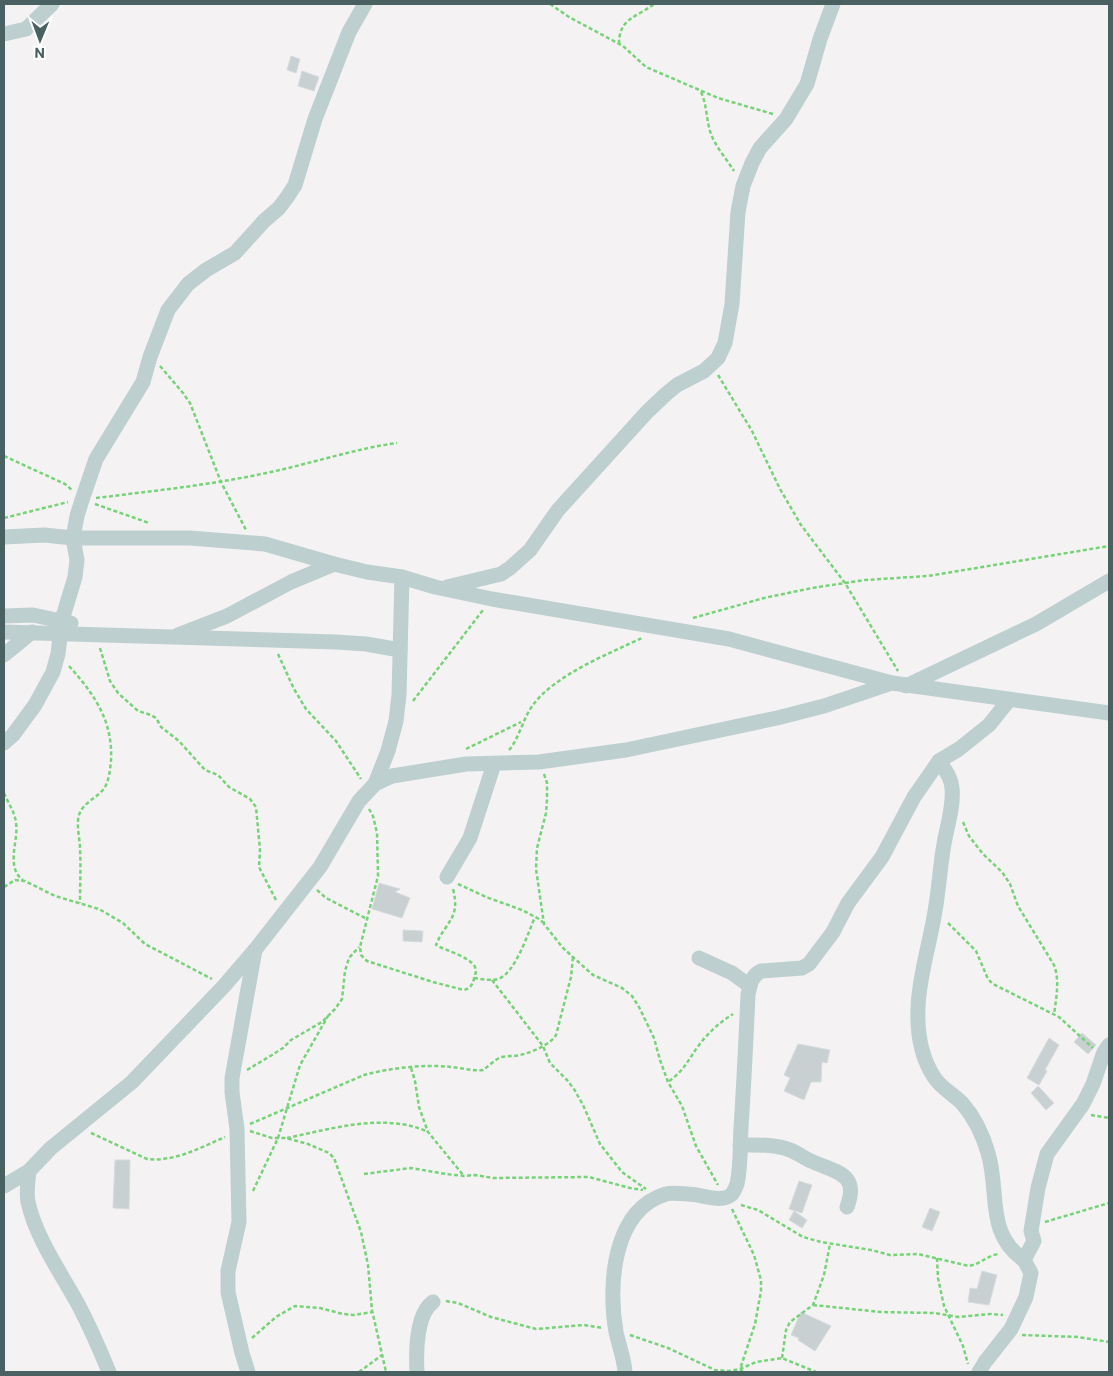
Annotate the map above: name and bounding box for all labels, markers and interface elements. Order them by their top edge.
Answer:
north arrow [15,15,65,65]
text: N [34,45,45,62]

